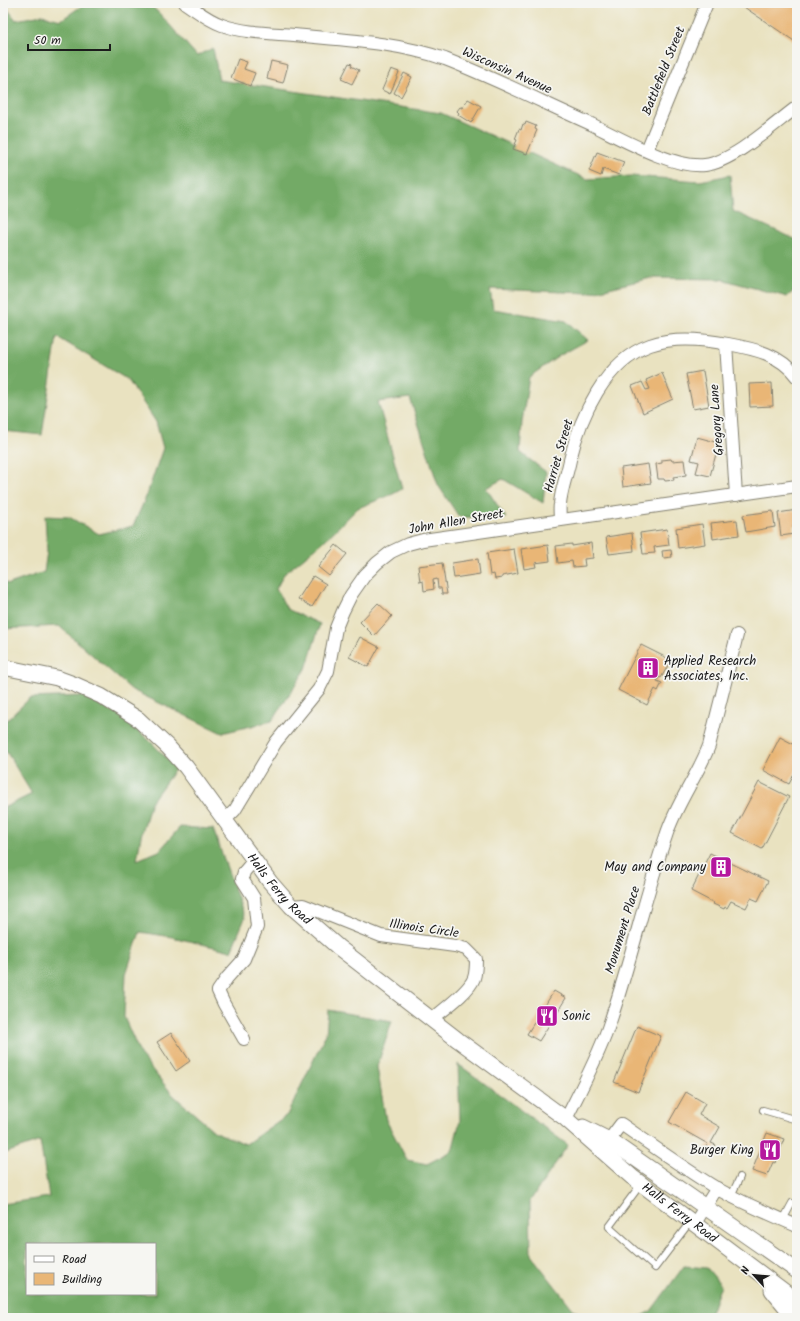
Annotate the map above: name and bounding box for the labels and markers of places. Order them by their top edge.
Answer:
place label: Applied Research Associates, Inc. [664,651,756,687]
building icon: Applied Research Associates, Inc. [635,655,661,681]
building icon: May and Company [708,854,734,880]
place label: May and Company [604,857,707,878]
restaurant icon: Sonic [534,1003,560,1029]
place label: Sonic [562,1006,591,1027]
restaurant icon: Burger King [757,1137,783,1163]
place label: Burger King [690,1140,754,1161]

